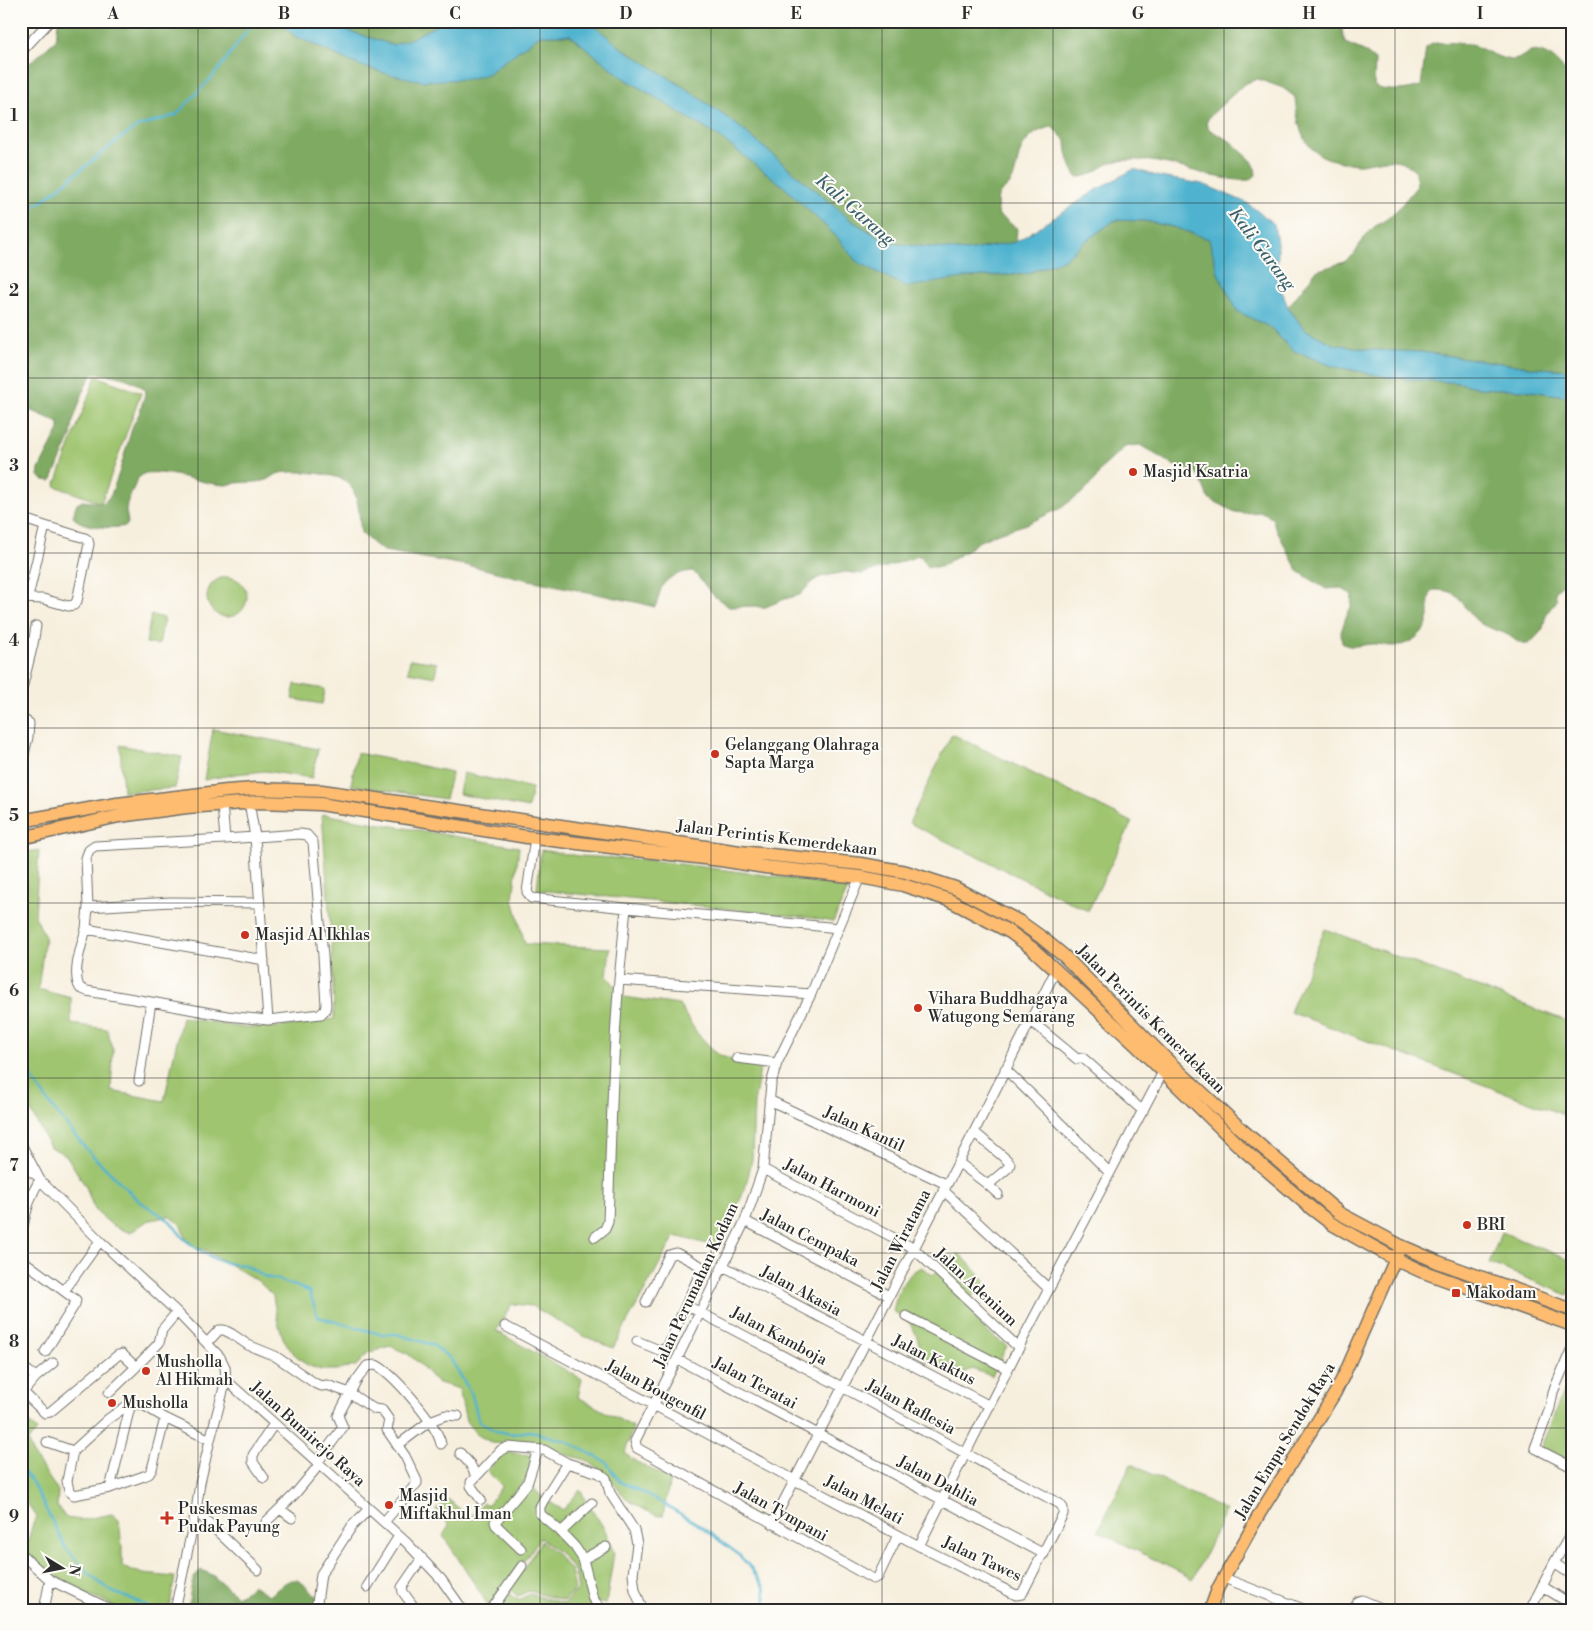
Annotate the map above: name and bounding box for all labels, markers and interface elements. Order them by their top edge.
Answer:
text: A [106,4,119,24]
text: B [278,4,290,24]
text: C [449,4,461,24]
text: D [620,4,633,24]
text: E [790,4,802,24]
text: F [961,4,973,24]
text: G [1132,4,1145,24]
text: H [1302,4,1316,24]
text: I [1477,4,1483,24]
text: 1 [10,106,18,126]
water label: Kali Garang [810,169,900,251]
water label: Kali Garang [1223,203,1301,296]
text: 2 [9,281,19,301]
text: 3 [9,456,19,476]
place label: Masjid Ksatria [1143,462,1249,482]
marker: Masjid Ksatria [1127,466,1139,478]
text: 4 [9,631,20,651]
place label: Gelanggang Olahraga Sapta Marga [725,735,880,773]
marker: Gelanggang Olahraga Sapta Marga [709,748,721,760]
text: 5 [9,806,19,826]
street label: Jalan Perintis Kemerdekaan [674,816,879,860]
place label: Masjid Al Ikhlas [255,925,370,945]
marker: Masjid Al Ikhlas [239,929,251,941]
street label: Jalan Perintis Kemerdekaan [1072,940,1230,1098]
text: 6 [9,981,19,1001]
place label: Vihara Buddhagaya Watugong Semarang [927,989,1076,1027]
marker: Vihara Buddhagaya Watugong Semarang [912,1002,924,1014]
street label: Jalan Kantil [820,1101,908,1156]
street label: Jalan Harmoni [779,1154,884,1222]
text: 7 [9,1156,19,1176]
street label: Jalan Wiratama [866,1185,935,1295]
street label: Jalan Perumahan Kodam [649,1200,743,1371]
street label: Jalan Cempaka [757,1204,863,1272]
place label: BRI [1476,1215,1505,1235]
marker: BRI [1461,1219,1473,1231]
street label: Jalan Adenium [930,1243,1022,1331]
street label: Jalan Akasia [756,1261,846,1321]
place label: Makodam [1466,1283,1537,1303]
marker: Makodam [1450,1287,1462,1299]
street label: Jalan Kamboja [726,1302,831,1370]
street label: Jalan Kaktus [888,1330,979,1390]
text: 8 [9,1332,19,1352]
place label: Musholla Al Hikmah [155,1352,234,1390]
street label: Jalan Teratai [709,1352,801,1414]
street label: Jalan Bougenfil [602,1355,710,1425]
street label: Jalan Empu Sendok Raya [1230,1358,1340,1524]
marker: Musholla Al Hikmah [140,1365,152,1377]
street label: Jalan Raflesia [862,1375,960,1439]
street label: Jalan Bumirejo Raya [246,1376,370,1492]
place label: Musholla [122,1393,189,1413]
marker: Musholla [106,1397,118,1409]
street label: Jalan Dahlia [893,1451,983,1511]
street label: Jalan Melati [820,1470,907,1529]
street label: Jalan Tympani [730,1477,831,1546]
place label: Masjid Miftakhul Iman [399,1486,512,1524]
place label: Puskesmas Pudak Payung [178,1499,281,1537]
marker: Masjid Miftakhul Iman [383,1499,395,1511]
text: 9 [9,1507,19,1527]
marker: Puskesmas Pudak Payung [160,1511,174,1525]
street label: Jalan Tawes [938,1532,1025,1586]
north arrow [38,1544,88,1594]
text: N [64,1563,84,1577]

